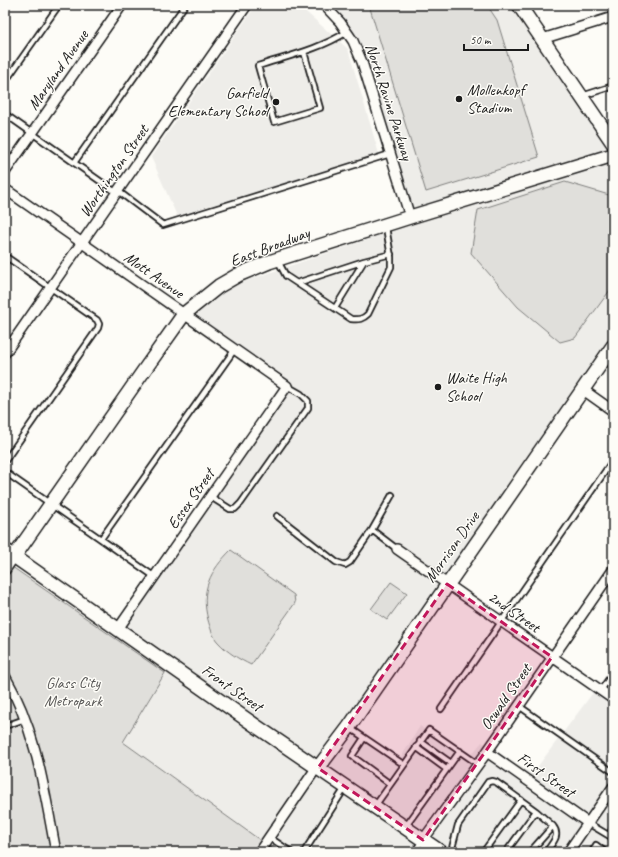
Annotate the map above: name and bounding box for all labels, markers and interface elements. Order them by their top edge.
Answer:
street label: Maryland Avenue [23,25,94,114]
scale bar [464,26,528,52]
text: 50 m [470,32,492,48]
street label: North Ravine Parkway [361,41,418,164]
place label: Mollenkopf Stadium [467,80,529,118]
place label: Garfield Elementary School [168,83,271,121]
marker: Mollenkopf Stadium [454,94,464,104]
marker: Garfield Elementary School [271,97,281,107]
street label: Worthington Street [75,120,154,221]
street label: East Broadway [227,222,314,271]
street label: Mott Avenue [120,247,189,304]
place label: Waite High School [446,368,508,406]
marker: Waite High School [433,382,443,392]
street label: Essex Street [163,463,220,533]
street label: Morrison Drive [420,506,485,586]
street label: 2nd Street [484,587,545,638]
street label: Oswald Street [476,659,537,734]
street label: Front Street [198,660,268,718]
park label: Glass City Metropark [44,673,103,711]
street label: First Street [514,748,581,803]

